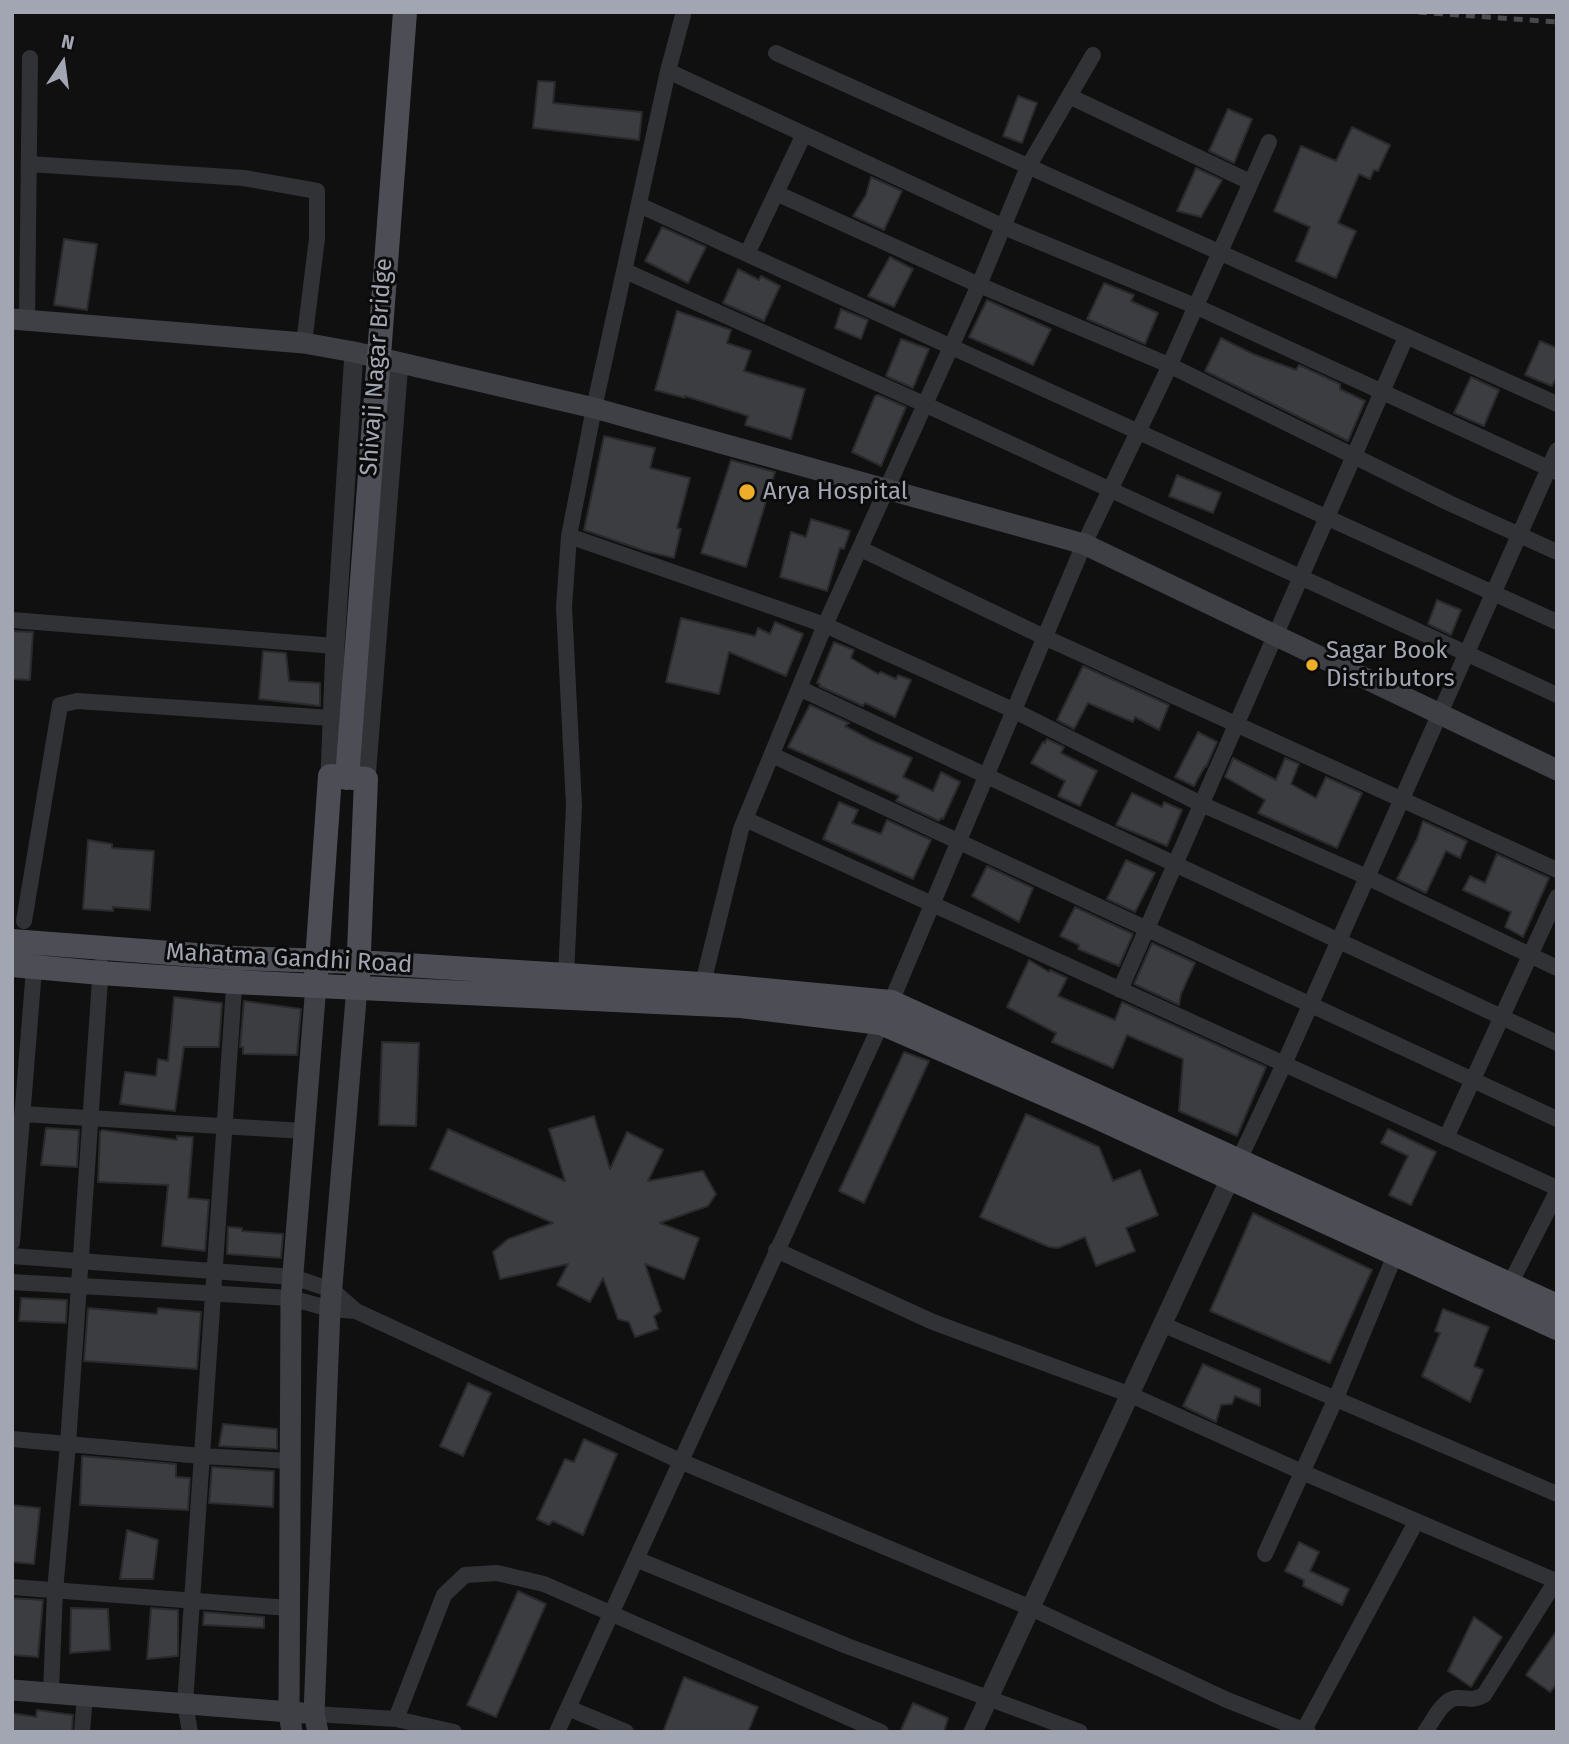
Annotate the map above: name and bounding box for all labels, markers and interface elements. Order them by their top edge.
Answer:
north arrow [28,28,98,98]
text: N [59,29,77,55]
street label: Shivaji Nagar Bridge [355,257,399,477]
place label: Arya Hospital [763,478,908,506]
marker: Arya Hospital [737,482,757,502]
place label: Sagar Book Distributors [1326,637,1455,693]
marker: Sagar Book Distributors [1304,657,1320,673]
street label: Mahatma Gandhi Road [165,938,413,980]

